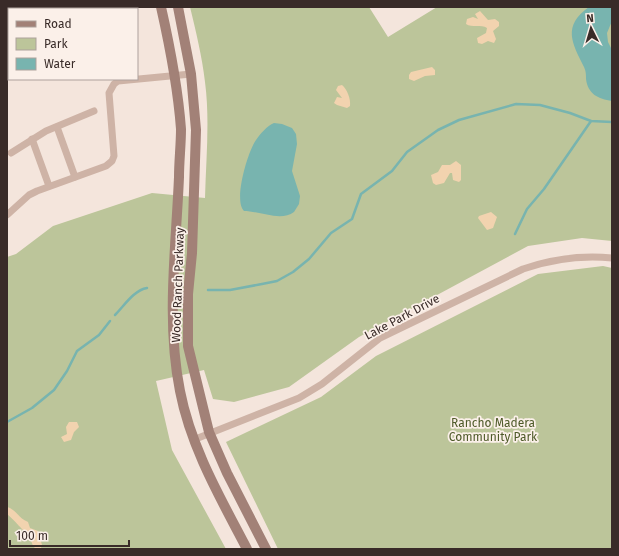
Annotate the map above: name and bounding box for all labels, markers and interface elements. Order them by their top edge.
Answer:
legend [8,8,138,80]
north arrow [571,8,611,48]
text: N [586,12,594,25]
text: Road [44,17,72,31]
text: Park [44,37,68,51]
text: Water [44,57,76,71]
street label: Wood Ranch Parkway [169,227,187,343]
street label: Lake Park Drive [362,291,442,343]
park label: Rancho Madera Community Park [449,416,538,444]
scale bar [10,522,129,548]
text: 100 m [16,529,48,543]

